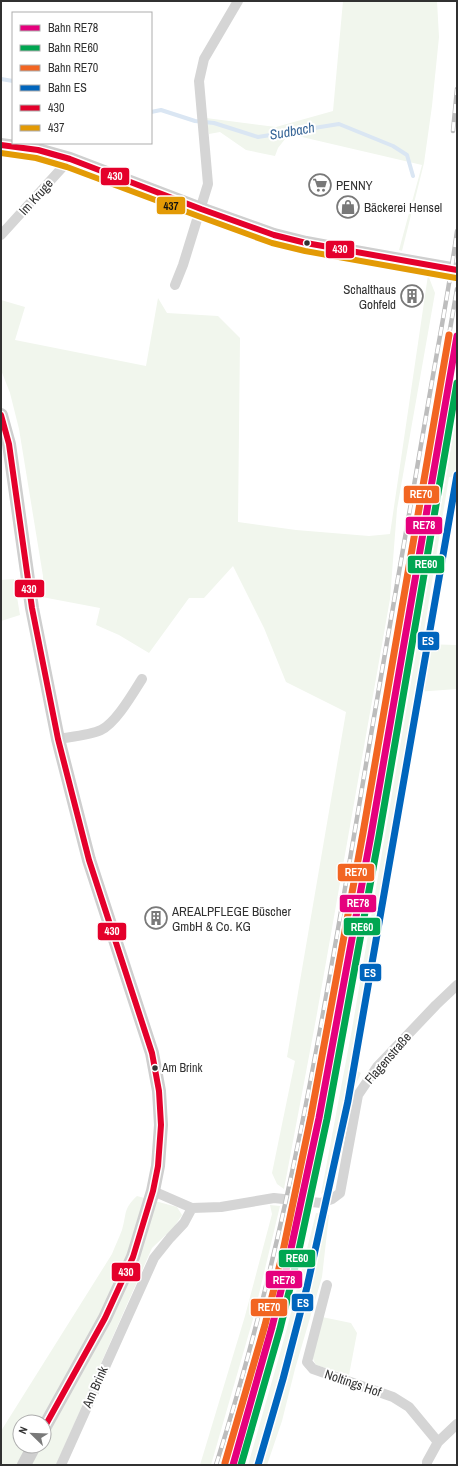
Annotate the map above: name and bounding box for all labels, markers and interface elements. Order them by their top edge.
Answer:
legend [12,12,152,144]
text: Bahn RE78 [48,20,98,36]
text: Bahn RE60 [48,40,98,56]
text: Bahn RE70 [48,60,98,76]
text: Bahn ES [48,80,87,96]
text: 430 [48,100,64,116]
water label: Sudbach [268,118,316,144]
text: 437 [48,120,65,136]
line badge: 430 [100,167,130,186]
text: 430 [107,169,123,183]
supermarket icon: PENNY [307,172,333,198]
street label: Im Kruge [15,175,57,219]
place label: PENNY [336,177,373,194]
shop icon: Bäckerei Hensel [335,194,361,220]
line badge: 437 [156,196,186,215]
text: 437 [163,199,179,213]
place label: Bäckerei Hensel [364,199,442,216]
unlabelled marker [302,238,312,248]
line badge: 430 [325,240,355,259]
text: 430 [332,242,348,256]
place label: Schalthaus Gohfeld [343,281,396,313]
building icon: Schalthaus Gohfeld [399,283,425,309]
line badge: RE70 [403,485,440,504]
text: RE70 [410,487,432,501]
line badge: RE78 [405,516,443,535]
text: RE78 [413,518,435,532]
line badge: RE60 [407,555,445,574]
text: RE60 [415,557,437,571]
line badge: 430 [14,579,45,598]
text: 430 [21,582,37,596]
line badge: ES [417,631,440,651]
text: ES [422,634,434,648]
line badge: RE70 [337,863,375,882]
text: RE70 [345,865,367,879]
line badge: RE78 [339,894,377,913]
text: RE78 [347,896,369,910]
place label: AREALPFLEGE Büscher GmbH & Co. KG [171,903,292,935]
building icon: AREALPFLEGE Büscher GmbH & Co. KG [143,905,169,931]
line badge: RE60 [343,917,381,936]
text: RE60 [351,920,373,934]
line badge: 430 [97,922,127,941]
text: 430 [104,924,120,938]
line badge: ES [359,963,382,982]
text: ES [364,966,376,980]
street label: Flagenstraße [361,1029,415,1087]
place label: Am Brink [161,1060,203,1076]
marker: Am Brink [150,1063,160,1073]
line badge: RE60 [278,1249,316,1268]
text: RE60 [286,1251,308,1265]
line badge: 430 [111,1262,141,1282]
text: 430 [118,1265,134,1279]
line badge: RE78 [265,1270,303,1289]
text: RE78 [273,1273,295,1287]
line badge: ES [291,1293,314,1312]
text: ES [297,1296,309,1310]
line badge: RE70 [250,1298,288,1317]
text: RE70 [258,1300,280,1314]
street label: Am Brink [78,1363,112,1411]
street label: Noltings Hof [323,1365,384,1401]
north arrow [12,1414,52,1454]
text: N [15,1424,31,1436]

